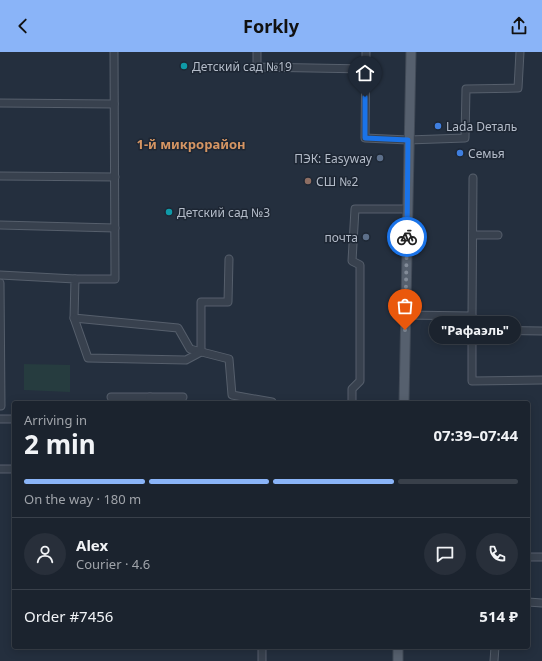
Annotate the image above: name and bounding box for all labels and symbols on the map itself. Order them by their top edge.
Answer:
pin [348,56,382,97]
place label: Детский сад №19 [192,58,292,75]
marker: Детский сад №19 [179,61,189,71]
place label: Lada Dеталь [446,118,517,135]
marker: Lada Dеталь [433,121,443,131]
district label: 1-й микрорайон [136,135,246,153]
place label: Семья [468,145,505,162]
marker: Семья [455,148,465,158]
place label: ПЭК: Easyway [294,150,373,167]
marker: ПЭК: Easyway [375,153,385,163]
place label: СШ №2 [316,173,358,190]
marker: СШ №2 [303,176,313,186]
place label: Детский сад №3 [177,204,270,221]
marker: Детский сад №3 [164,207,174,217]
courier [387,217,427,257]
place label: почта [324,229,358,246]
marker: почта [361,232,371,242]
pin [388,289,422,330]
callout: "Рафаэль" [429,316,521,344]

